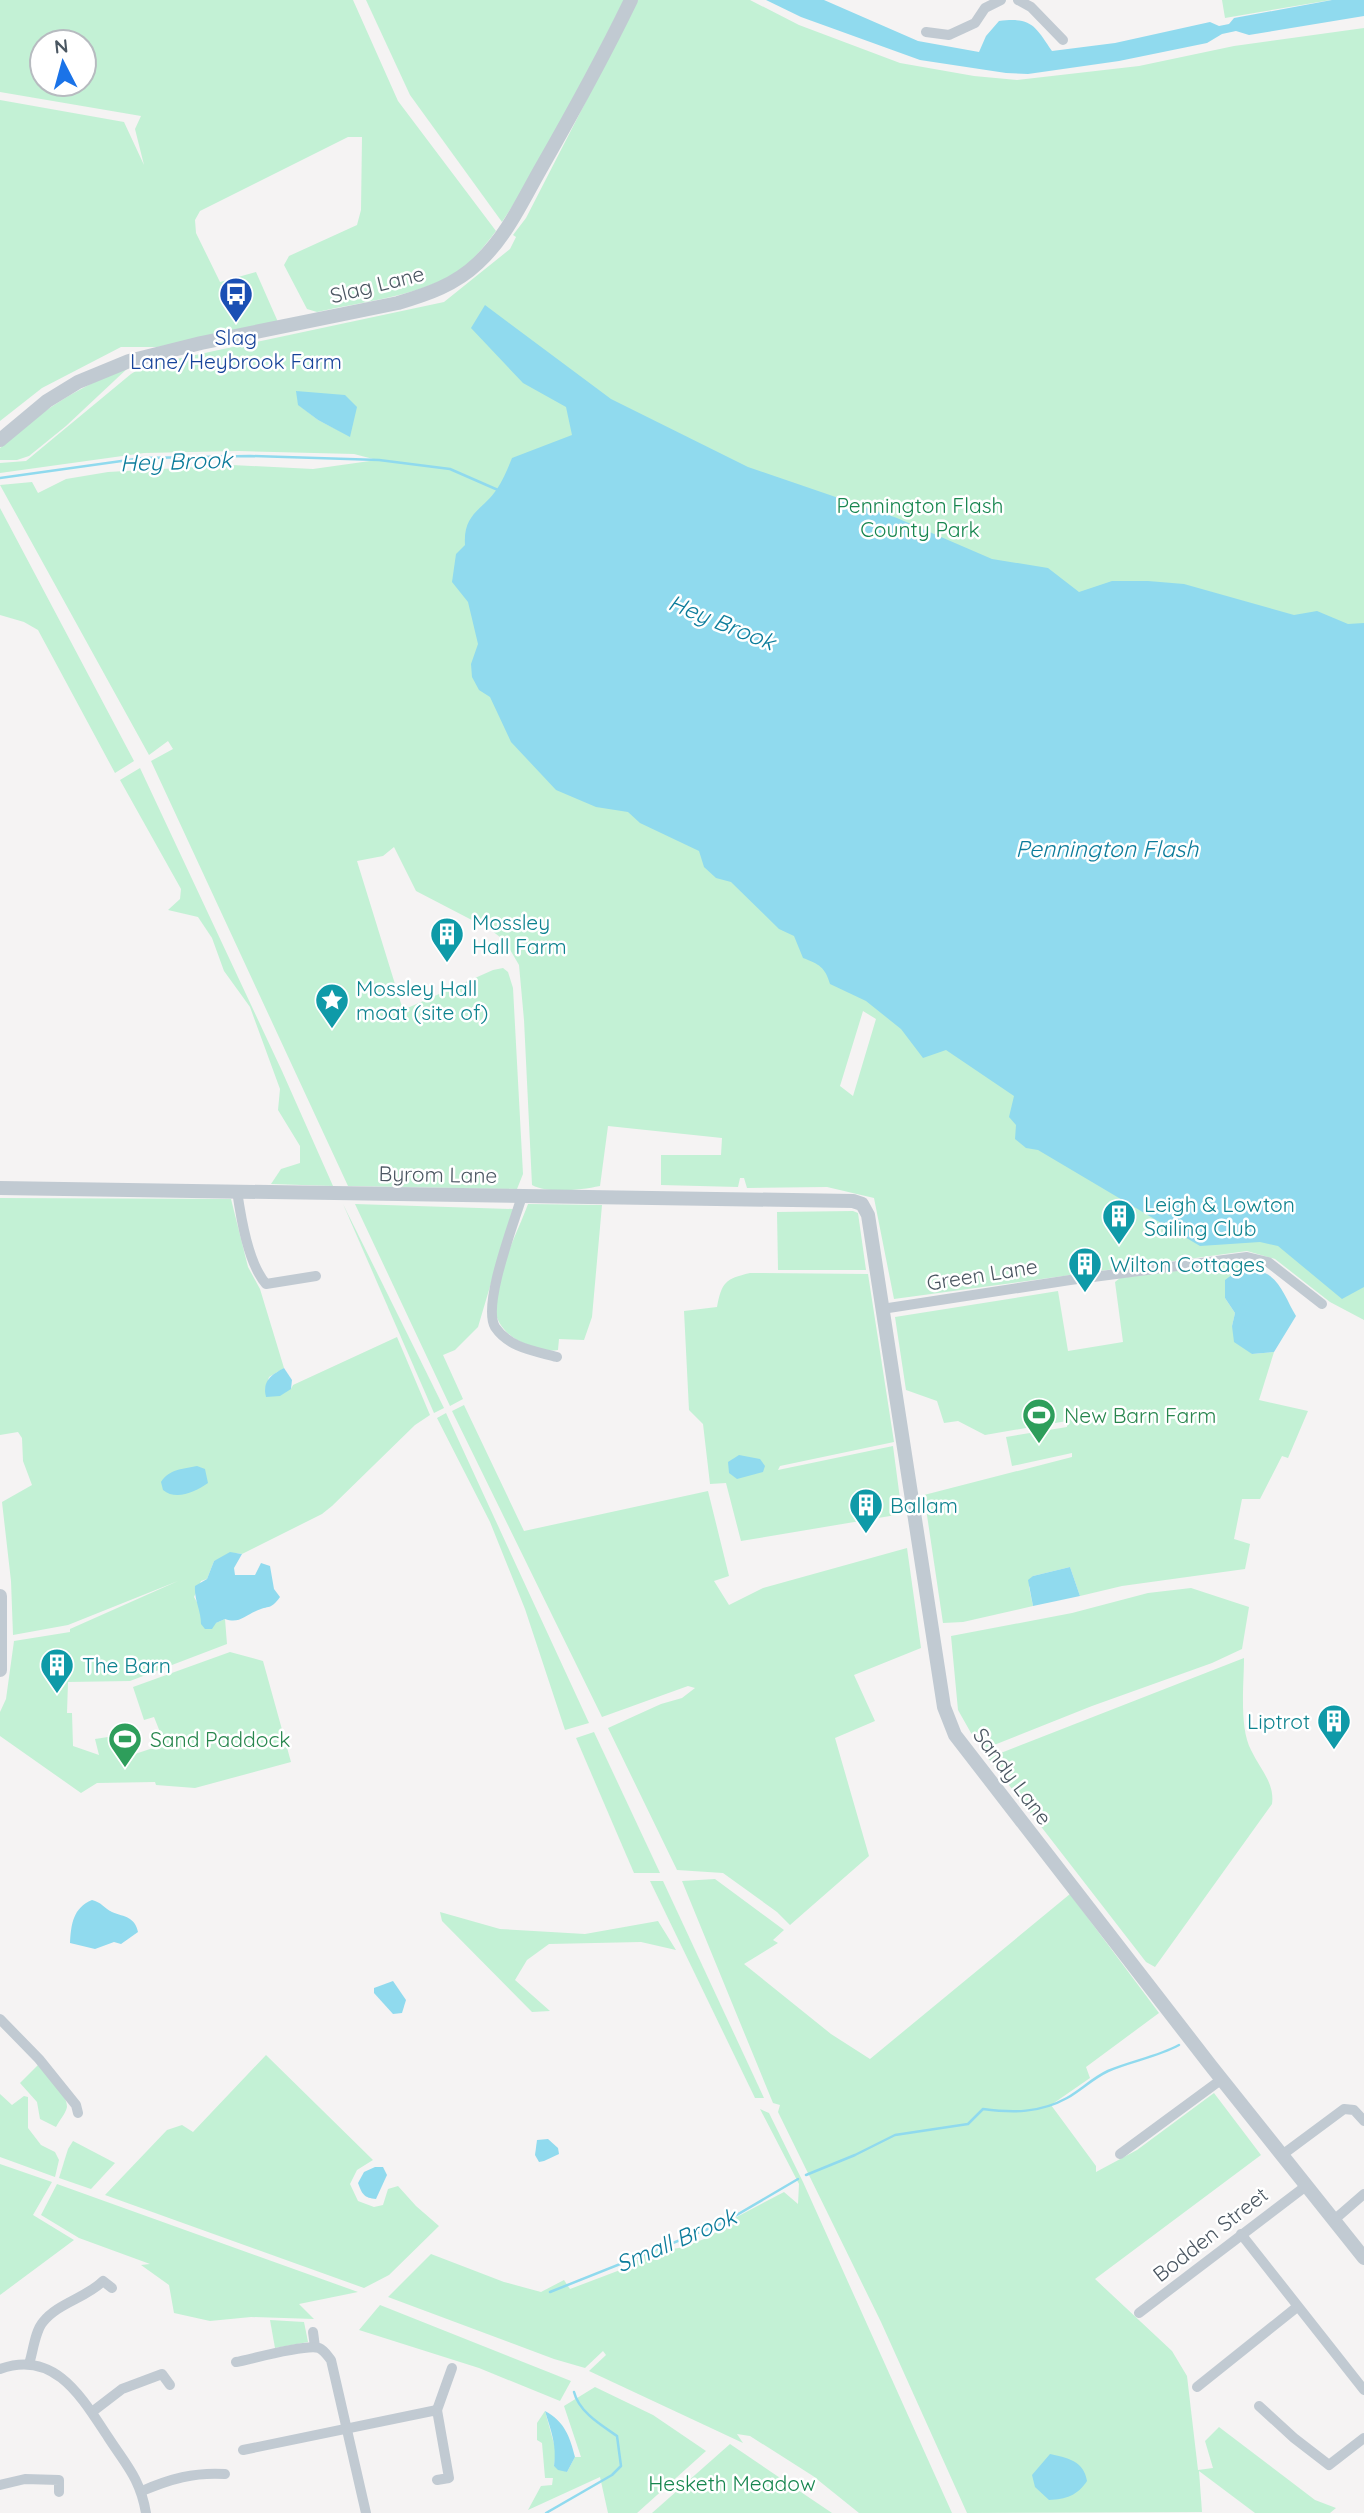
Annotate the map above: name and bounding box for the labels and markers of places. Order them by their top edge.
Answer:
bus stop icon: Slag Lane/Heybrook Farm [217,275,255,324]
place label: Slag Lane/Heybrook Farm [130,324,342,374]
place label: Mossley Hall Farm [472,909,567,959]
building icon: Mossley Hall Farm [428,915,466,964]
place label: Mossley Hall moat (site of) [356,975,488,1025]
place icon: Mossley Hall moat (site of) [313,981,351,1030]
place label: Leigh & Lowton Sailing Club [1144,1191,1295,1241]
building icon: Leigh & Lowton Sailing Club [1100,1197,1138,1246]
building icon: Wilton Cottages [1066,1245,1104,1294]
place label: Wilton Cottages [1110,1251,1265,1277]
sports icon: New Barn Farm [1020,1396,1058,1445]
place label: New Barn Farm [1064,1402,1216,1428]
building icon: Ballam [847,1486,885,1535]
place label: Ballam [890,1492,958,1518]
building icon: The Barn [38,1646,76,1695]
place label: The Barn [82,1652,171,1678]
building icon: Liptrot [1315,1702,1353,1751]
place label: Liptrot [1247,1708,1310,1734]
sports icon: Sand Paddock [106,1720,144,1769]
place label: Sand Paddock [150,1726,291,1752]

